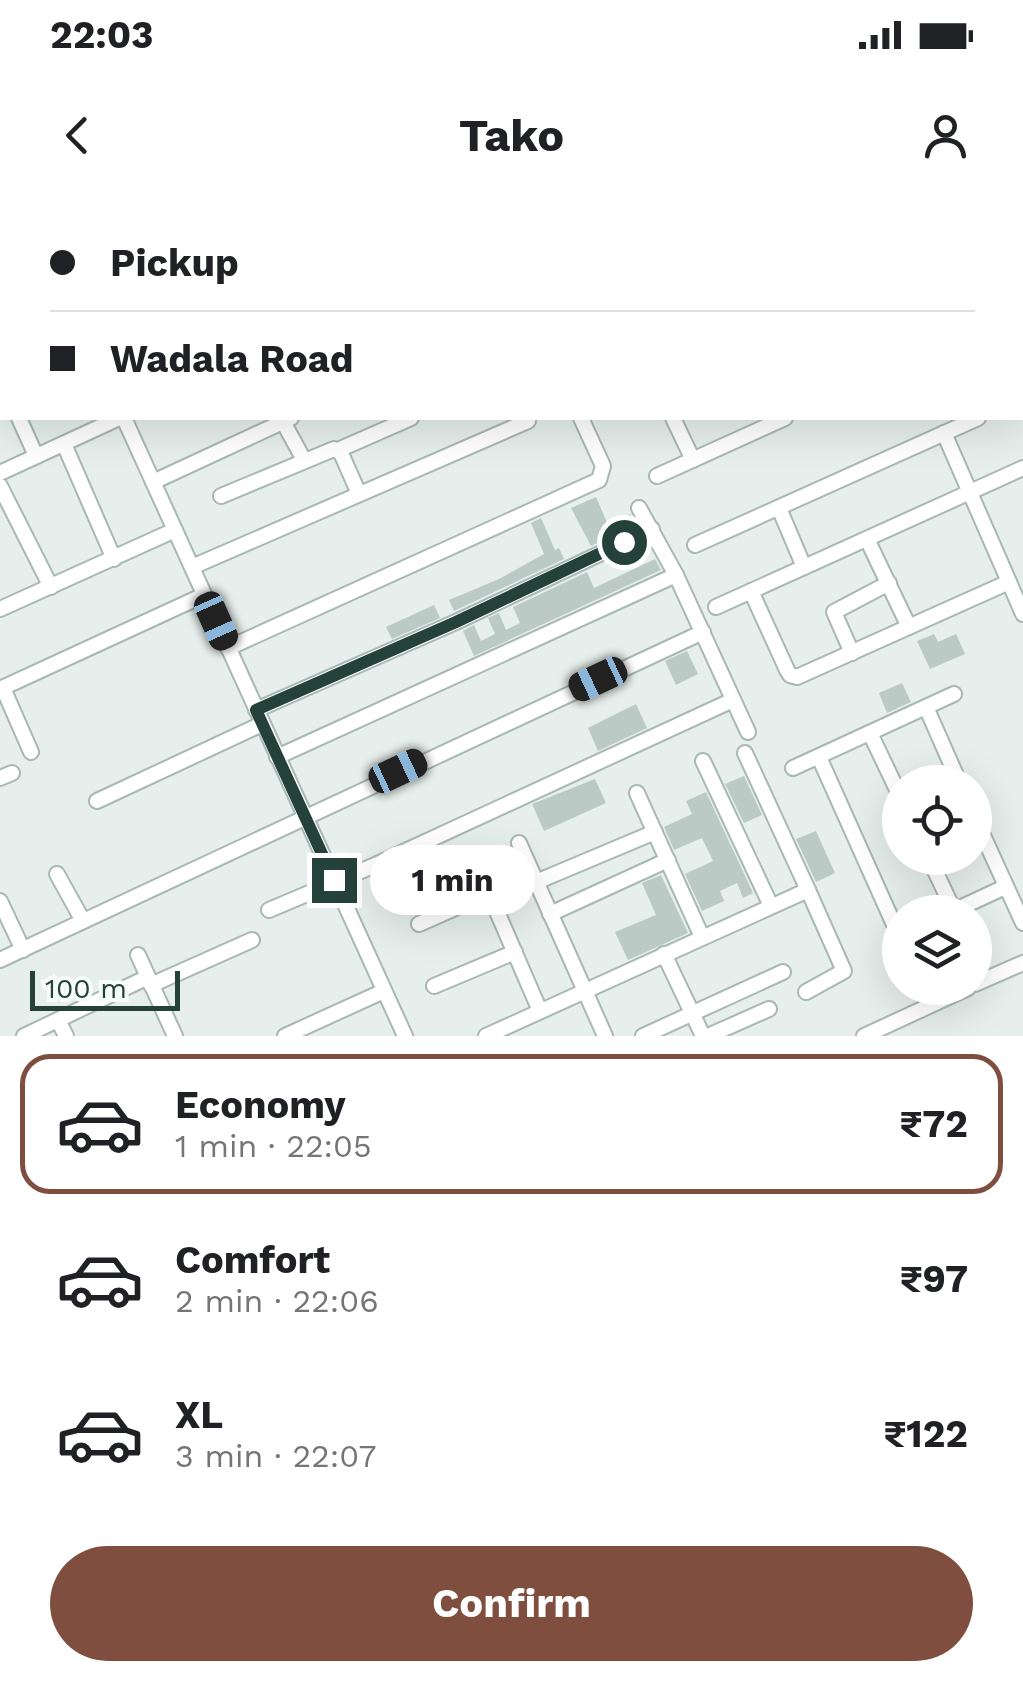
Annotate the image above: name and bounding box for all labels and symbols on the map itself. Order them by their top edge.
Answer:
route start [602,520,647,565]
car [190,587,242,655]
car [564,653,632,705]
car [364,745,432,797]
callout: 1 min [369,845,534,915]
route end [312,858,357,903]
scale bar [30,966,180,1010]

